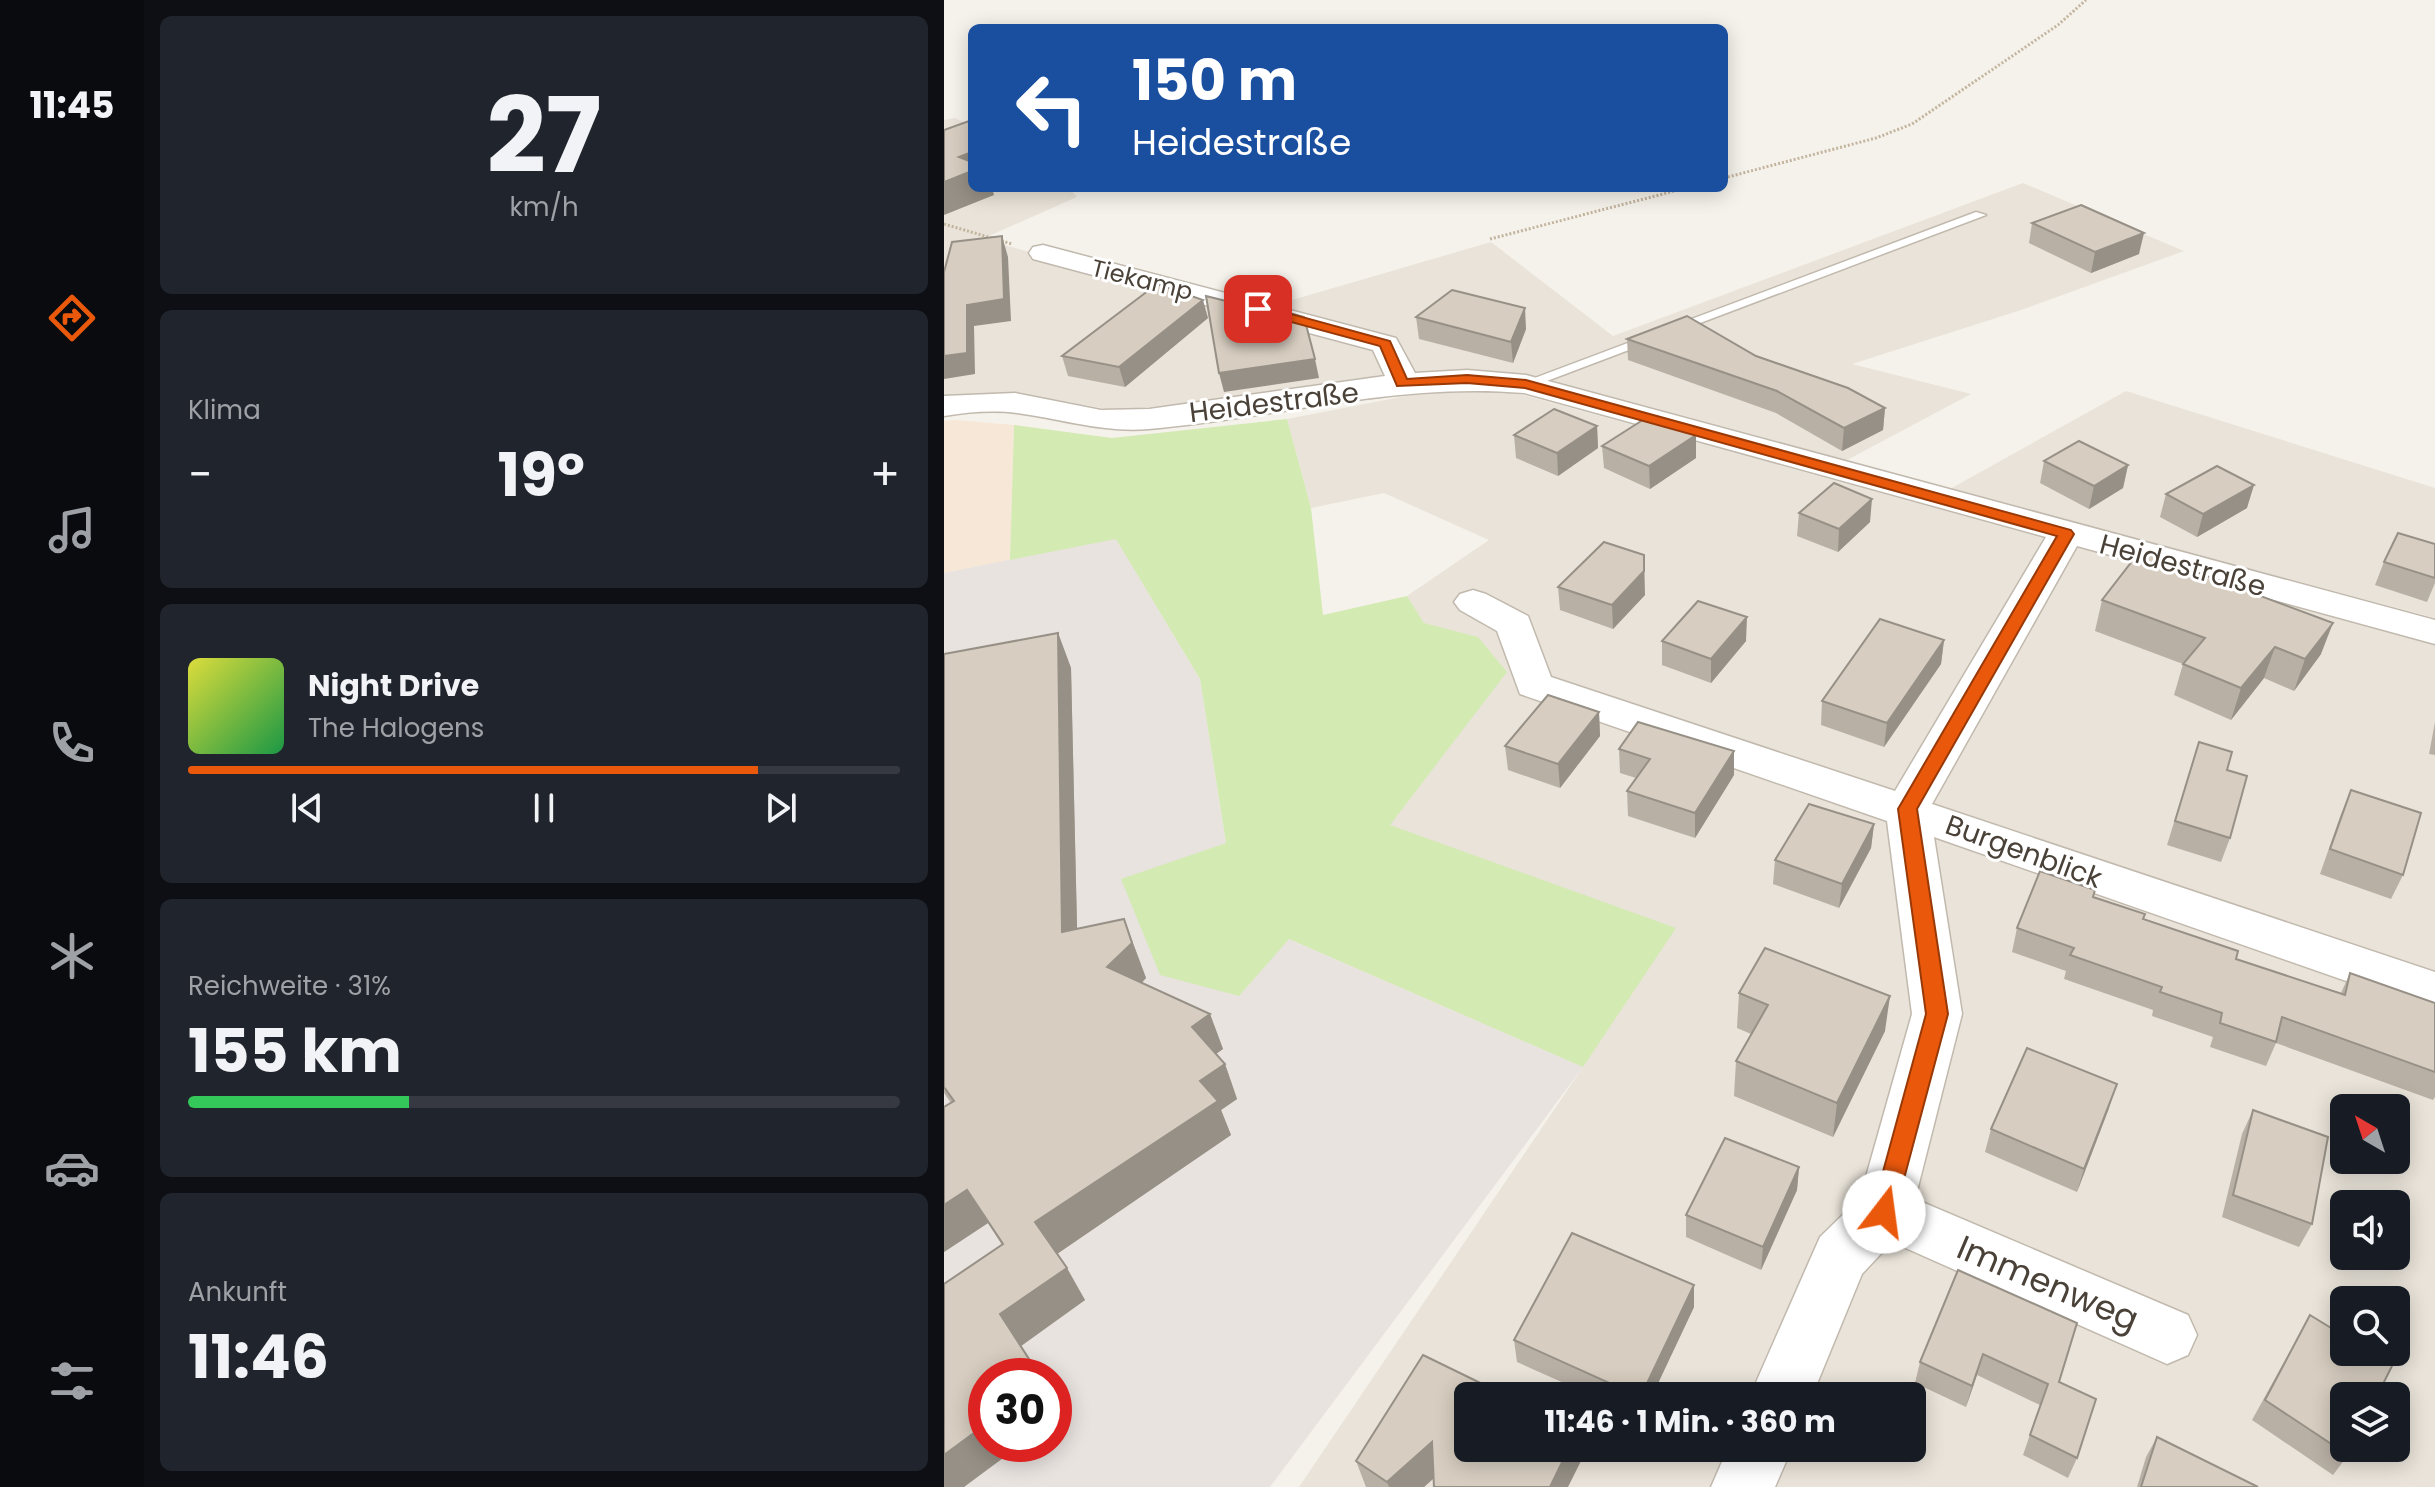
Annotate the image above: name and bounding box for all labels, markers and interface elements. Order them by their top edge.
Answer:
text: 150 m [1132,41,1297,120]
icon: left [1000,56,1104,160]
text: 27 [486,63,602,208]
text: 11:45 [29,80,115,131]
text: Heidestraße [1132,117,1351,168]
text: km/h [509,189,579,225]
street label: Tiekamp [1088,251,1196,308]
pin [1224,275,1292,343]
icon: arrive [1236,287,1280,331]
icon: directions [44,290,100,346]
street label: Heidestraße [1187,373,1361,432]
text: Klima [188,392,261,428]
text: 19° [497,433,585,517]
text: − [188,444,212,505]
text: + [870,444,900,505]
icon: music [44,502,100,558]
street label: Heidestraße [2095,525,2270,606]
text: Night Drive [308,664,479,707]
text: The Halogens [308,710,484,746]
icon: phone [44,715,100,771]
icon: previous [285,786,329,830]
icon: pause [522,786,566,830]
icon: next [759,786,803,830]
street label: Burgenblick [1940,805,2108,898]
icon: climate [44,928,100,984]
text: Reichweite · 31% [188,968,391,1004]
text: 155 km [188,1009,402,1093]
north arrow [2330,1094,2410,1174]
map controls [2330,1094,2410,1462]
icon: car [44,1140,100,1196]
position arrow [1842,1170,1926,1254]
button: sound [2330,1190,2410,1270]
street label: Immenweg [1950,1223,2146,1343]
text: Ankunft [188,1274,287,1310]
button: search [2330,1286,2410,1366]
text: 11:46 [188,1315,329,1399]
icon: filters [44,1353,100,1409]
speed limit sign: 30 [968,1358,1072,1462]
button: layers [2330,1382,2410,1462]
text: 11:46 · 1 Min. · 360 m [1544,1400,1836,1443]

